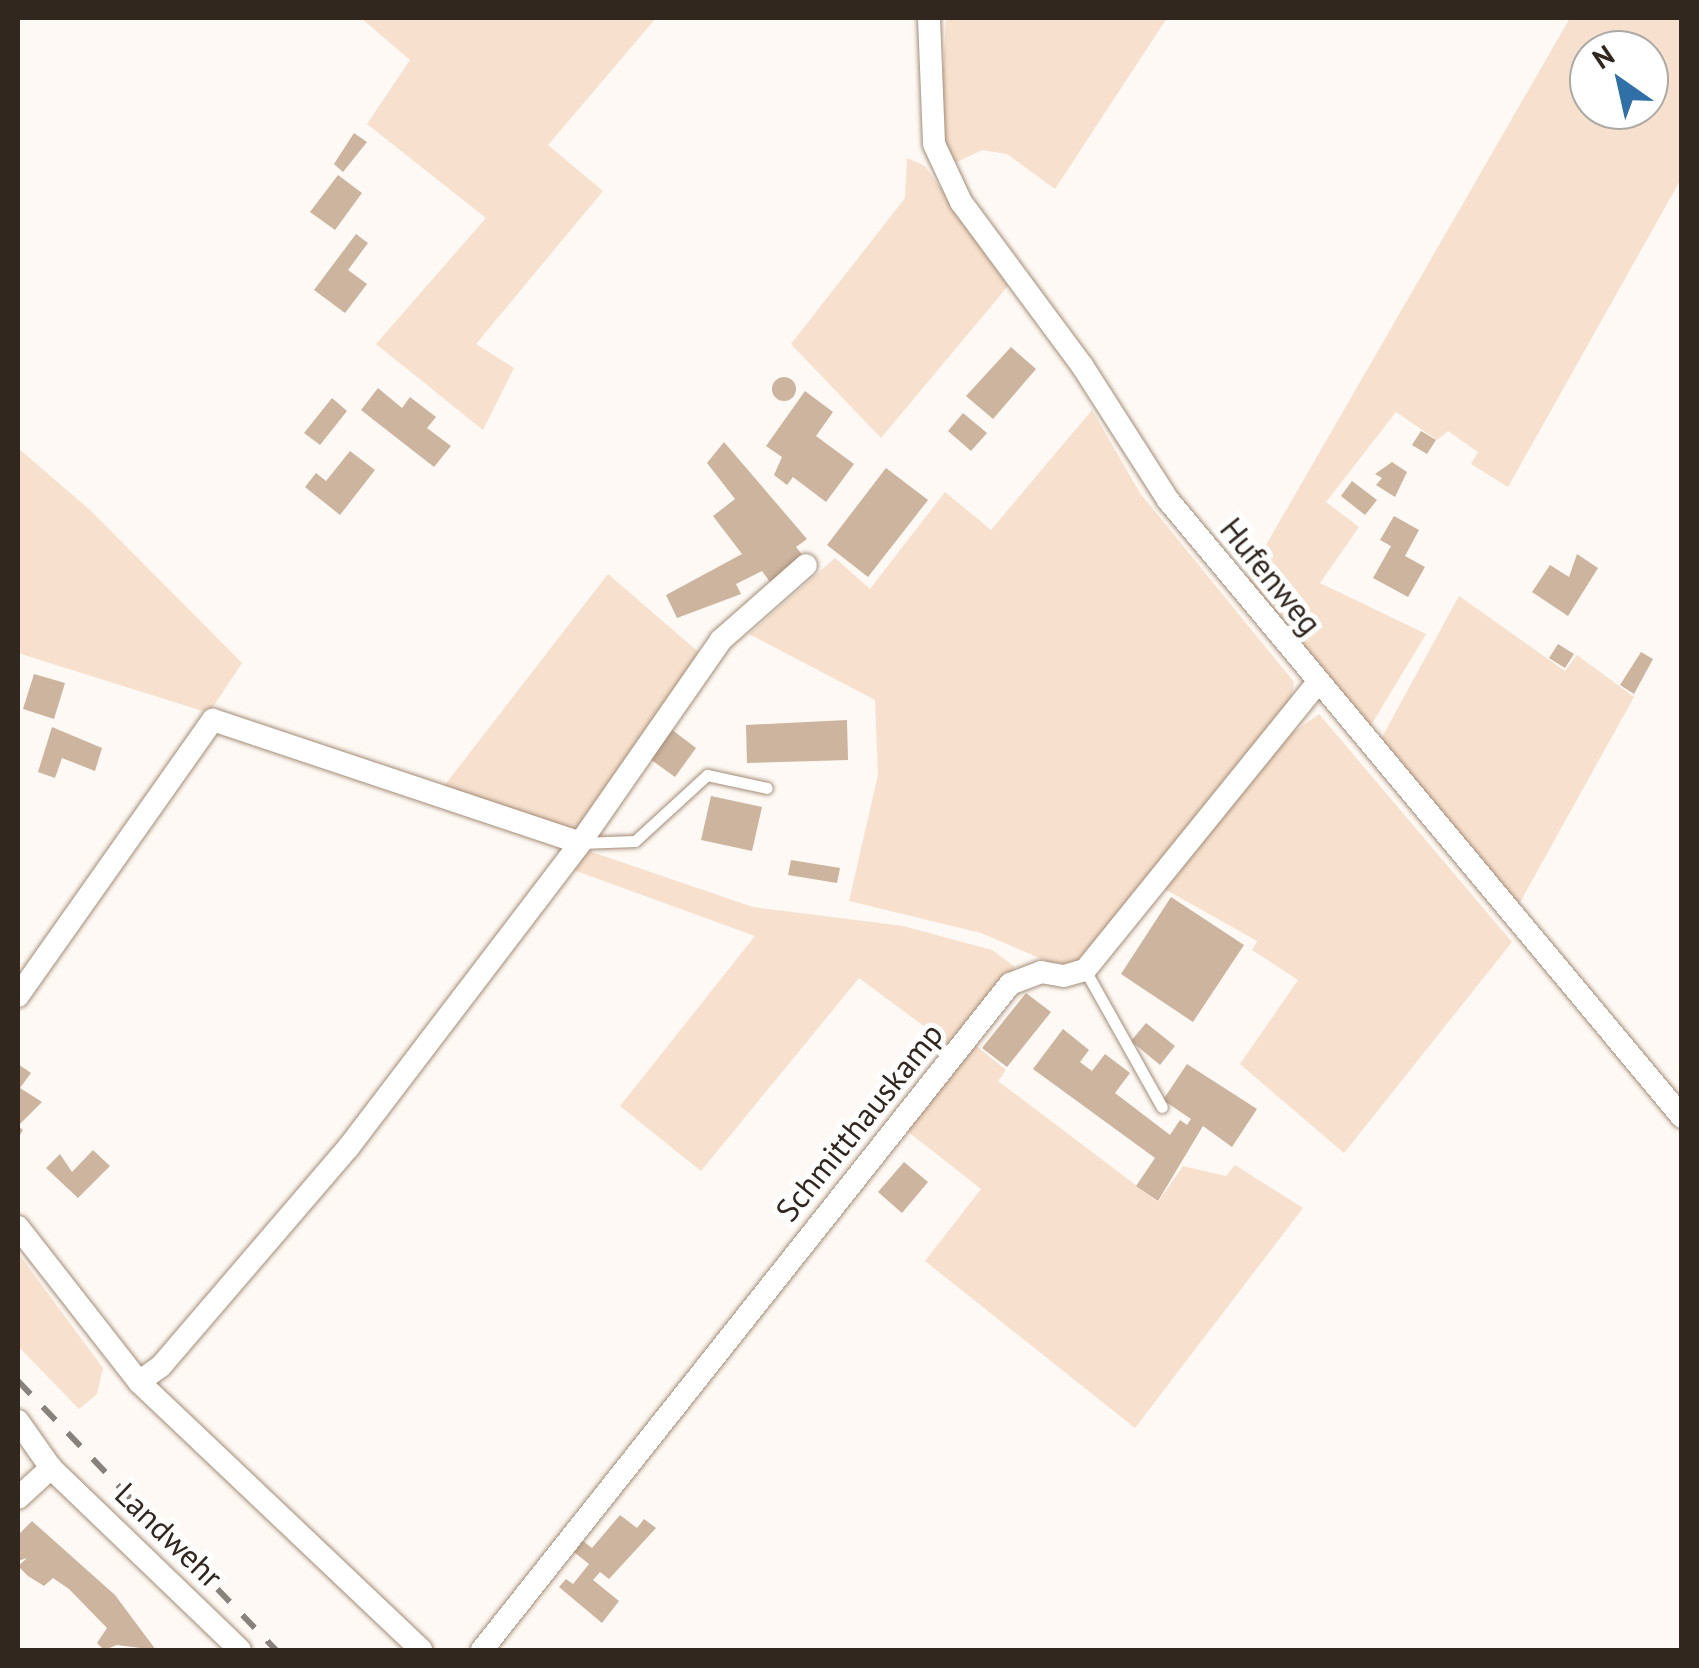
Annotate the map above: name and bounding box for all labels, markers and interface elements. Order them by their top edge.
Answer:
north arrow [1569,30,1669,130]
text: N [1585,36,1621,77]
street label: Hufenweg [1212,510,1330,642]
street label: Schmitthauskamp [767,1015,951,1229]
street label: Landwehr [107,1475,231,1595]

